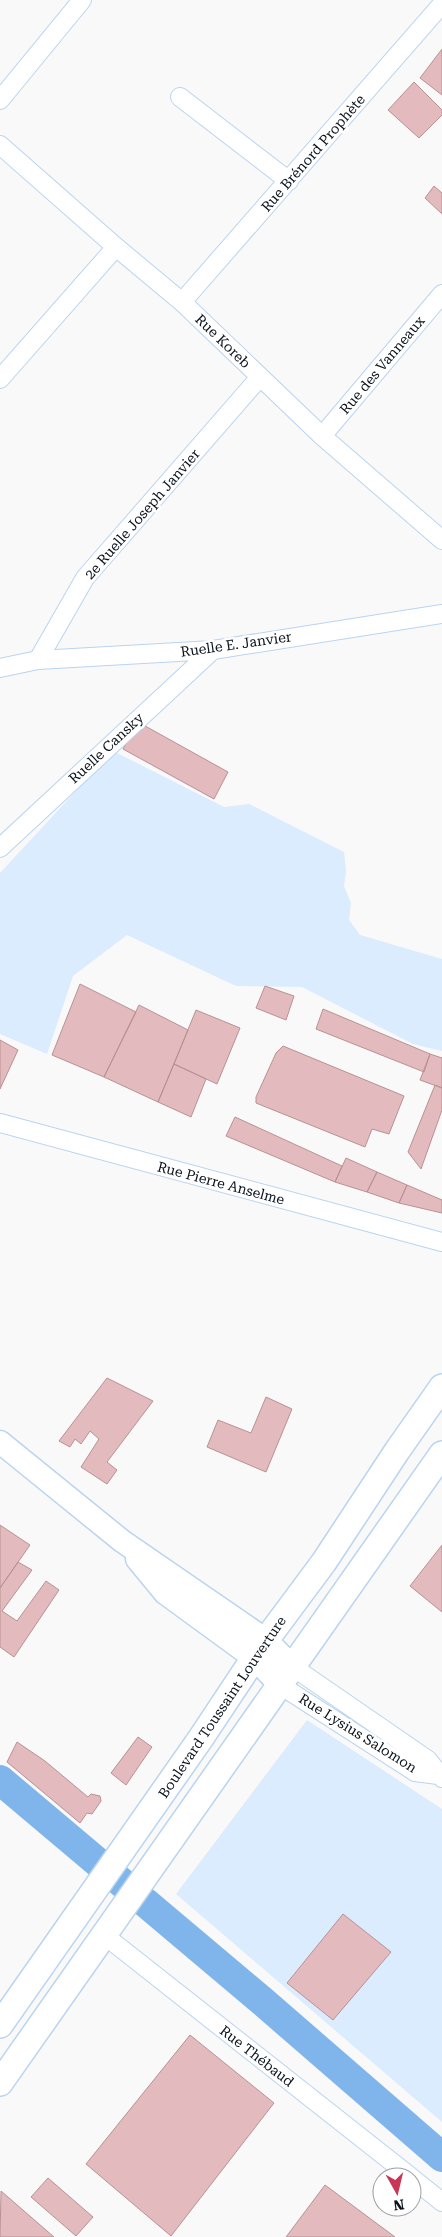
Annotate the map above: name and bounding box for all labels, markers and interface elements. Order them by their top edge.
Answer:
street label: Rue Brénord Prophète [258,91,368,215]
street label: Rue Koreb [192,311,254,371]
street label: Rue des Vanneaux [336,313,428,417]
street label: 2e Ruelle Joseph Janvier [81,446,203,582]
street label: Ruelle E. Janvier [180,628,293,660]
street label: Ruelle Cansky [65,709,147,787]
street label: Rue Pierre Anselme [156,1158,287,1208]
street label: Boulevard Toussaint Louverture [155,1613,289,1801]
street label: Rue Lysius Salomon [296,1690,420,1776]
street label: Rue Thébaud [217,2022,297,2090]
north arrow [372,2167,422,2217]
text: N [392,2196,405,2214]

